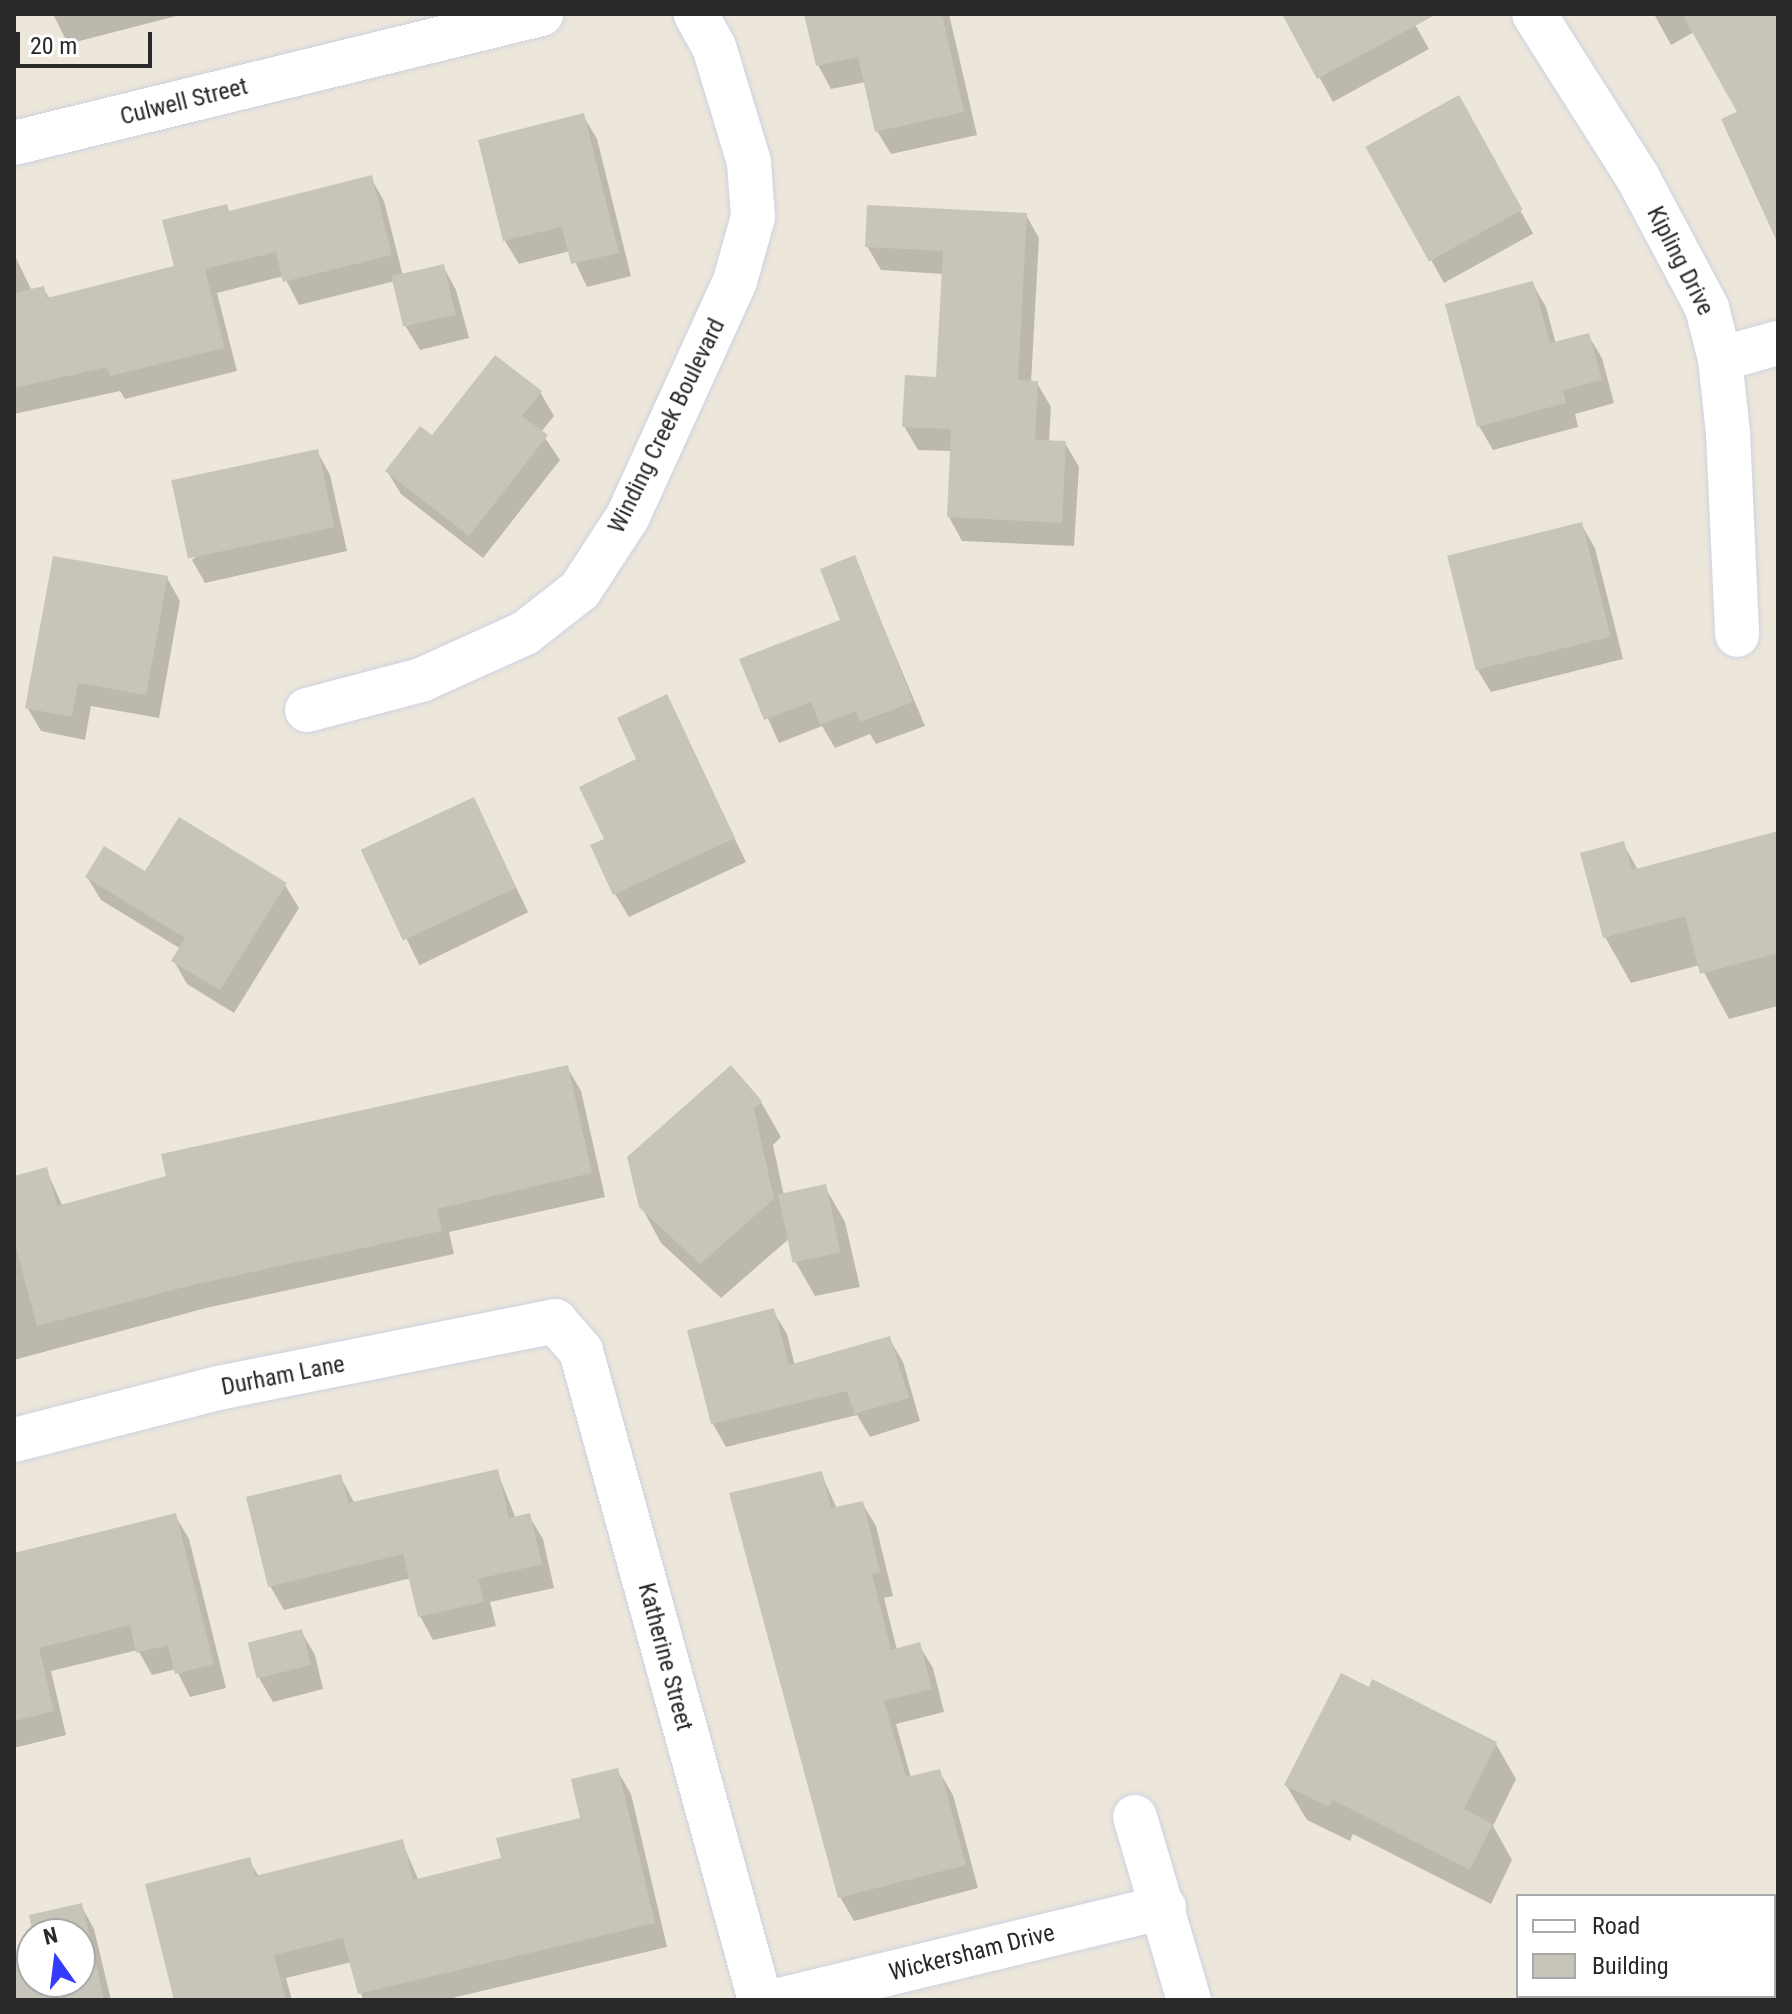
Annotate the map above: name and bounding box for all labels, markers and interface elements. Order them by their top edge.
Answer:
scale bar [20,16,156,66]
text: 20 m [30,32,77,60]
street label: Culwell Street [117,72,251,132]
street label: Kipling Drive [1640,202,1720,320]
street label: Winding Creek Boulevard [602,314,732,538]
street label: Durham Lane [219,1350,347,1402]
street label: Katherine Street [631,1580,699,1734]
legend [1516,1894,1776,1998]
text: Road [1592,1912,1640,1940]
north arrow [16,1918,96,1998]
street label: Wickersham Drive [886,1919,1058,1987]
text: N [41,1922,60,1950]
text: Building [1592,1952,1669,1980]

